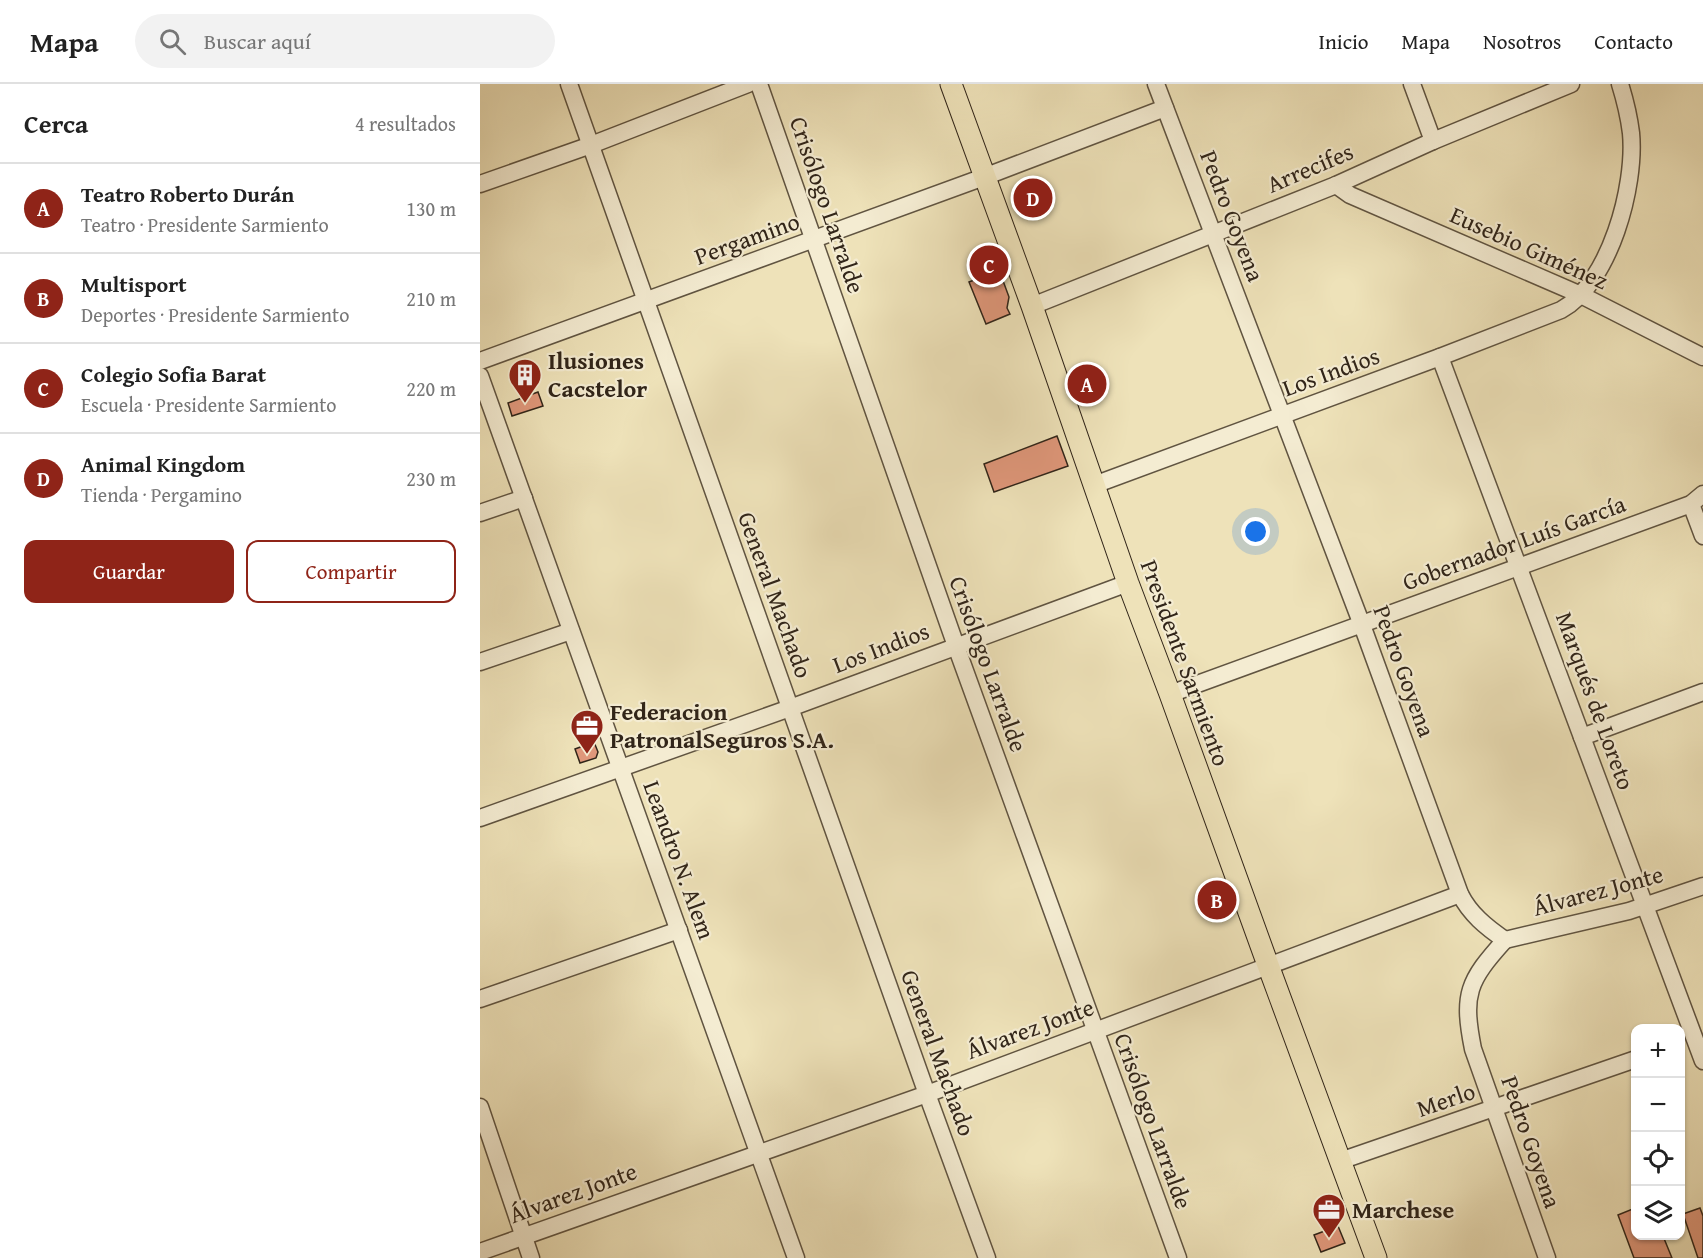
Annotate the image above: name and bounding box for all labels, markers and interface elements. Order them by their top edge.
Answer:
search box [135,14,555,68]
text: Mapa [30,21,99,62]
icon: search [156,25,189,58]
text: Buscar aquí [204,25,311,57]
text: Inicio [1319,26,1369,57]
text: Mapa [1402,26,1450,57]
text: Nosotros [1483,26,1561,57]
text: Contacto [1594,26,1673,57]
text: Cerca [24,104,88,143]
text: 4 resultados [355,109,456,138]
street label: Crisólogo Larralde [781,112,874,298]
street label: Arrecifes [1261,134,1359,201]
street label: Pedro Goyena [1191,145,1274,287]
pin: D [1014,176,1052,220]
text: Teatro Roberto Durán [81,178,294,210]
text: A [37,194,50,223]
text: 130 m [406,194,456,223]
street label: Eusebio Giménez [1445,197,1614,298]
street label: Pergamino [689,203,804,274]
text: Teatro · Presidente Sarmiento [81,210,329,239]
pin: C [970,242,1008,288]
text: Multisport [81,268,187,300]
text: B [37,284,50,313]
text: 210 m [406,284,456,313]
text: Deportes · Presidente Sarmiento [81,300,349,329]
street label: Los Indios [1277,338,1384,405]
place label: Ilusiones Cacstelor [548,343,647,406]
building icon: Ilusiones Cacstelor [507,357,543,404]
text: Colegio Sofia Barat [81,358,266,390]
pin: A [1068,362,1106,406]
text: C [38,374,49,403]
text: 220 m [406,374,456,403]
text: Escuela · Presidente Sarmiento [81,390,336,419]
text: Animal Kingdom [81,448,245,480]
text: D [37,464,50,493]
text: 230 m [406,464,456,493]
text: Tienda · Pergamino [81,480,242,509]
street label: Gobernador Luís García [1397,486,1631,599]
street label: General Machado [729,507,822,683]
your location [1241,517,1270,546]
button: Guardar [24,540,234,603]
button: Compartir [246,540,456,603]
street label: Presidente Sarmiento [1132,555,1239,771]
street label: Crisólogo Larralde [940,571,1036,757]
street label: Pedro Goyena [1364,600,1445,742]
street label: Marqués de Loreto [1547,607,1644,795]
street label: Los Indios [827,613,934,682]
place label: Federacion PatronalSeguros S.A. [610,694,834,757]
office icon: Federacion PatronalSeguros S.A. [569,708,605,755]
street label: Leandro N. Alem [635,776,725,944]
street label: Álvarez Jonte [1529,856,1667,925]
pin: B [1198,878,1236,922]
street label: General Machado [892,965,985,1141]
street label: Álvarez Jonte [961,989,1099,1068]
map controls [1631,1024,1685,1240]
button: + [1631,1024,1685,1078]
street label: Crisólogo Larralde [1105,1028,1201,1214]
street label: Pedro Goyena [1492,1071,1571,1213]
street label: Merlo [1412,1073,1480,1126]
button: − [1631,1078,1685,1132]
button: locate [1631,1132,1685,1186]
street label: Álvarez Jonte [504,1153,642,1232]
button: layers [1631,1186,1685,1240]
office icon: Marchese [1311,1192,1347,1239]
place label: Marchese [1352,1192,1455,1227]

